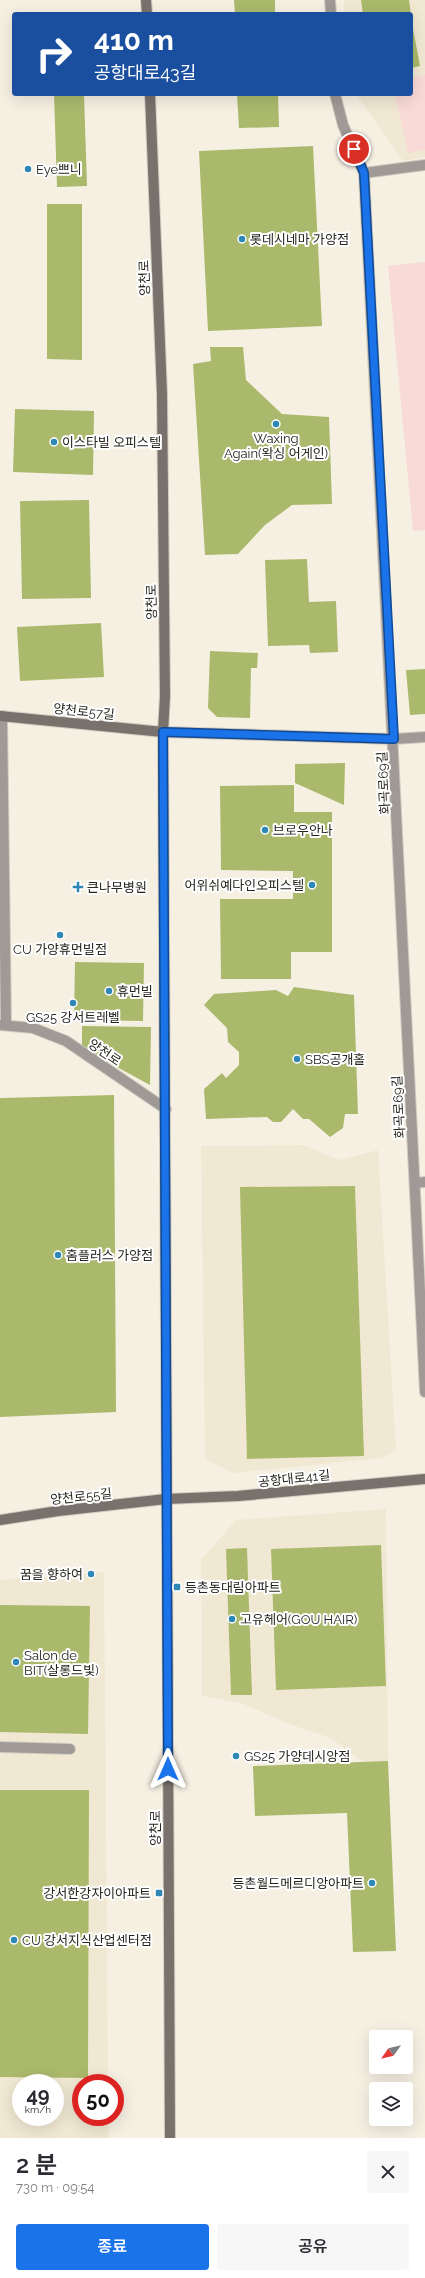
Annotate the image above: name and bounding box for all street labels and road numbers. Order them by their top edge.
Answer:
street label: 양천로 [136,260,153,296]
street label: 양천로 [144,584,159,620]
street label: 양천로57길 [52,701,115,722]
street label: 화곡로69길 [374,751,393,815]
street label: 양천로 [86,1036,124,1069]
street label: 화곡로69길 [389,1075,408,1139]
street label: 공항대로41길 [257,1467,331,1490]
street label: 양천로55길 [49,1486,113,1507]
street label: 양천로 [148,1810,163,1846]

